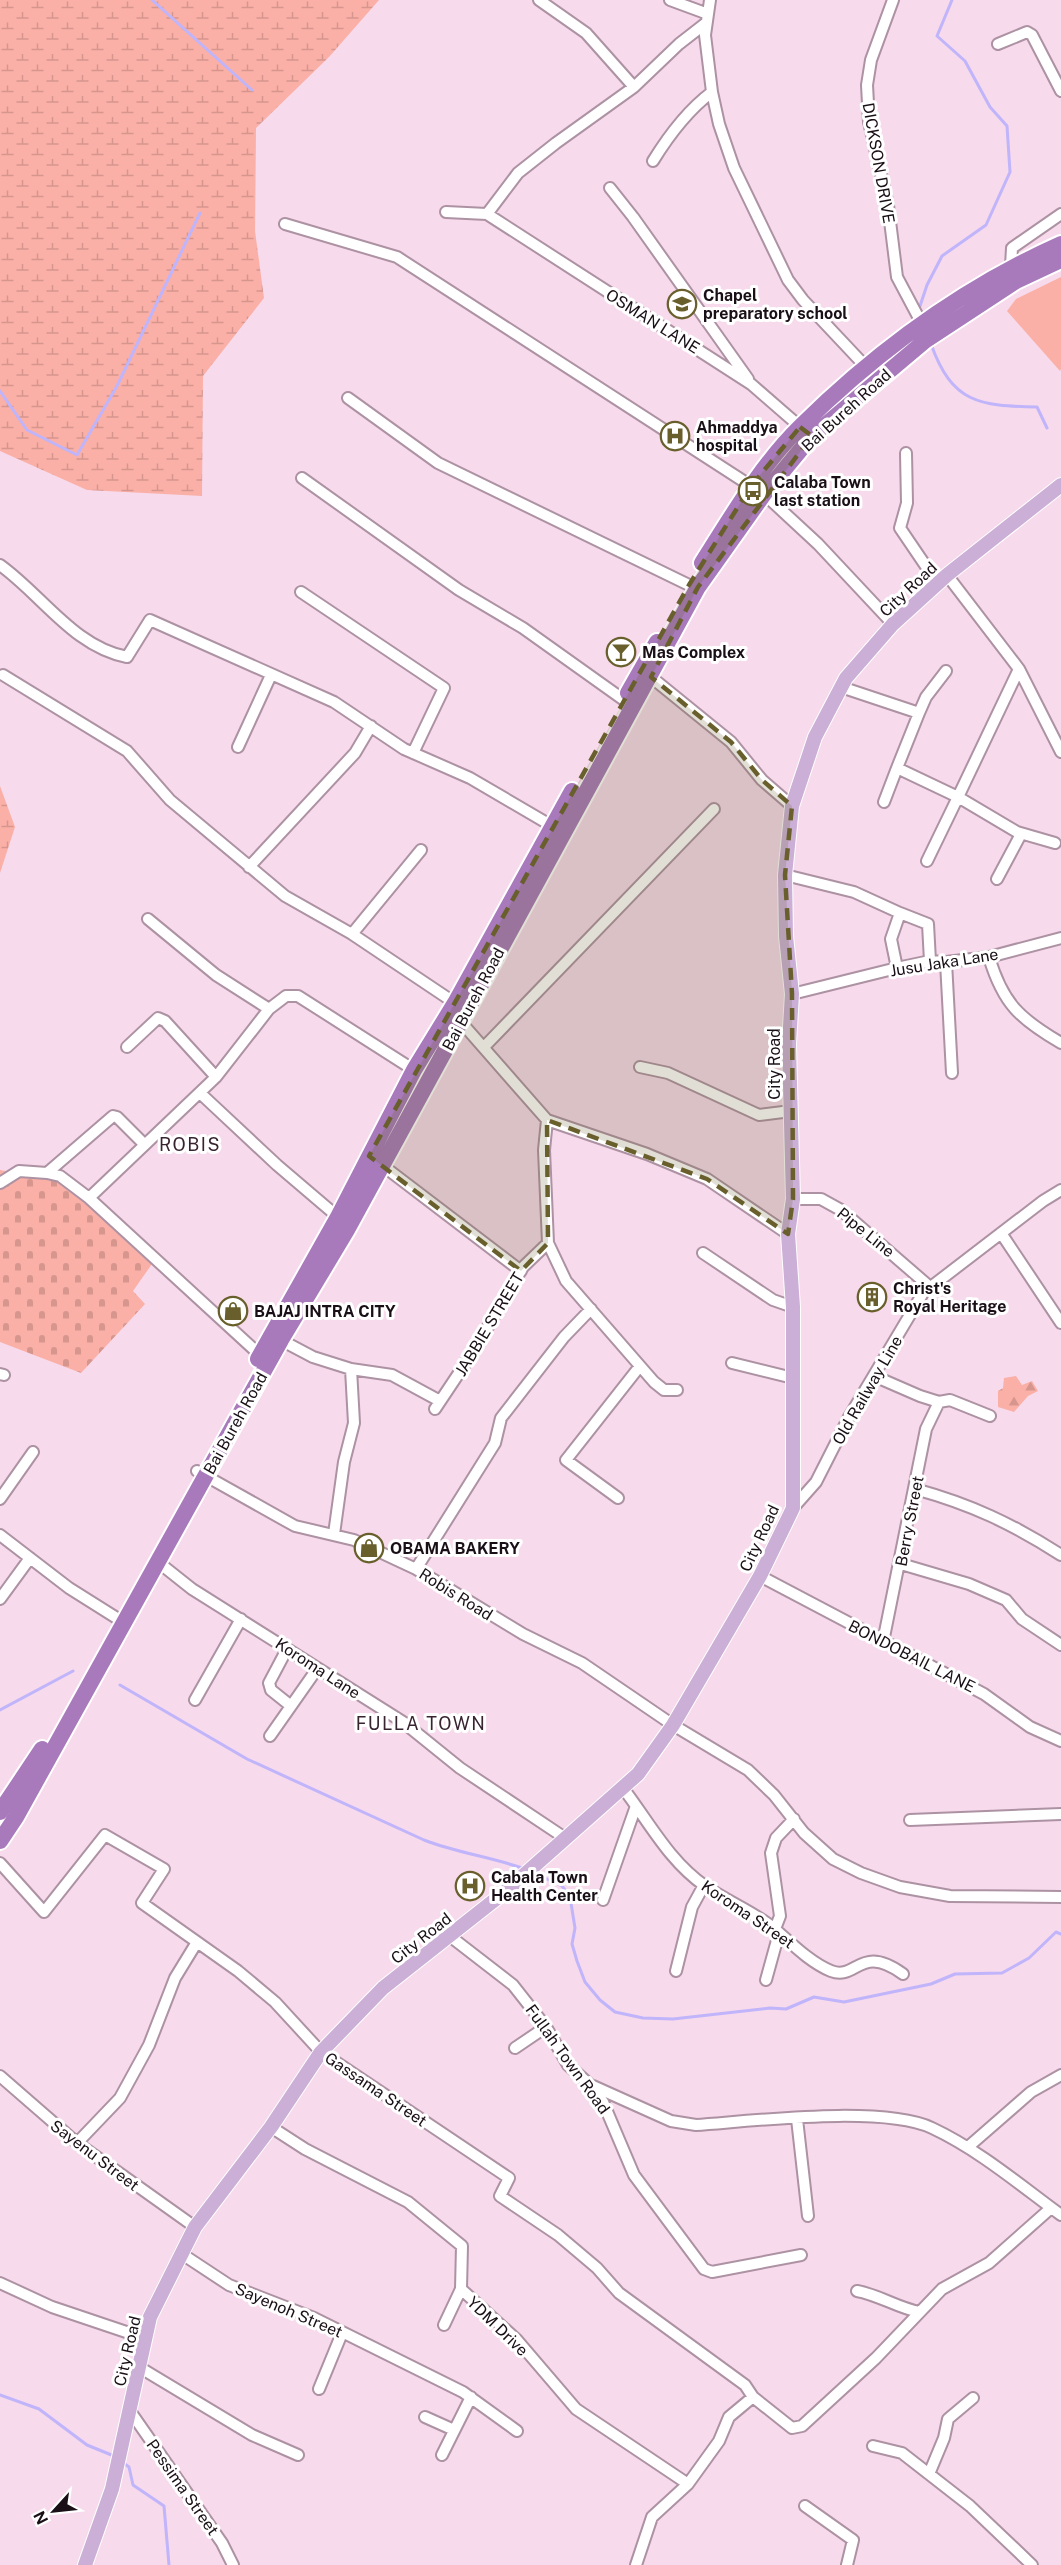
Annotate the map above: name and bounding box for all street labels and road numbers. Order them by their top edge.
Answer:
street label: DICKSON DRIVE [859,101,898,225]
street label: OSMAN LANE [602,285,703,358]
street label: Bai Bureh Road [798,365,895,455]
street label: City Road [876,558,941,621]
street label: Bai Bureh Road [438,945,509,1054]
street label: Jusu Jaka Lane [889,945,1000,980]
street label: City Road [765,1028,784,1100]
street label: Pipe Line [833,1204,898,1261]
street label: JABBIE STREET [451,1269,528,1380]
street label: Old Railway Line [829,1332,906,1448]
street label: Bai Bureh Road [200,1369,271,1478]
street label: Berry Street [891,1474,928,1568]
street label: City Road [736,1502,783,1575]
street label: Robis Road [416,1564,496,1624]
street label: BONDOBAIL LANE [845,1616,978,1697]
street label: Koroma Lane [272,1634,364,1703]
street label: Koroma Street [698,1876,798,1952]
street label: City Road [387,1909,455,1968]
street label: Fullah Town Road [521,2001,614,2118]
street label: Gassama Street [321,2048,430,2131]
street label: Sayenu Street [47,2116,143,2195]
street label: Sayenoh Street [232,2279,345,2342]
street label: YDM Drive [463,2293,532,2360]
street label: City Road [110,2314,145,2388]
street label: Pessima Street [143,2436,223,2539]

